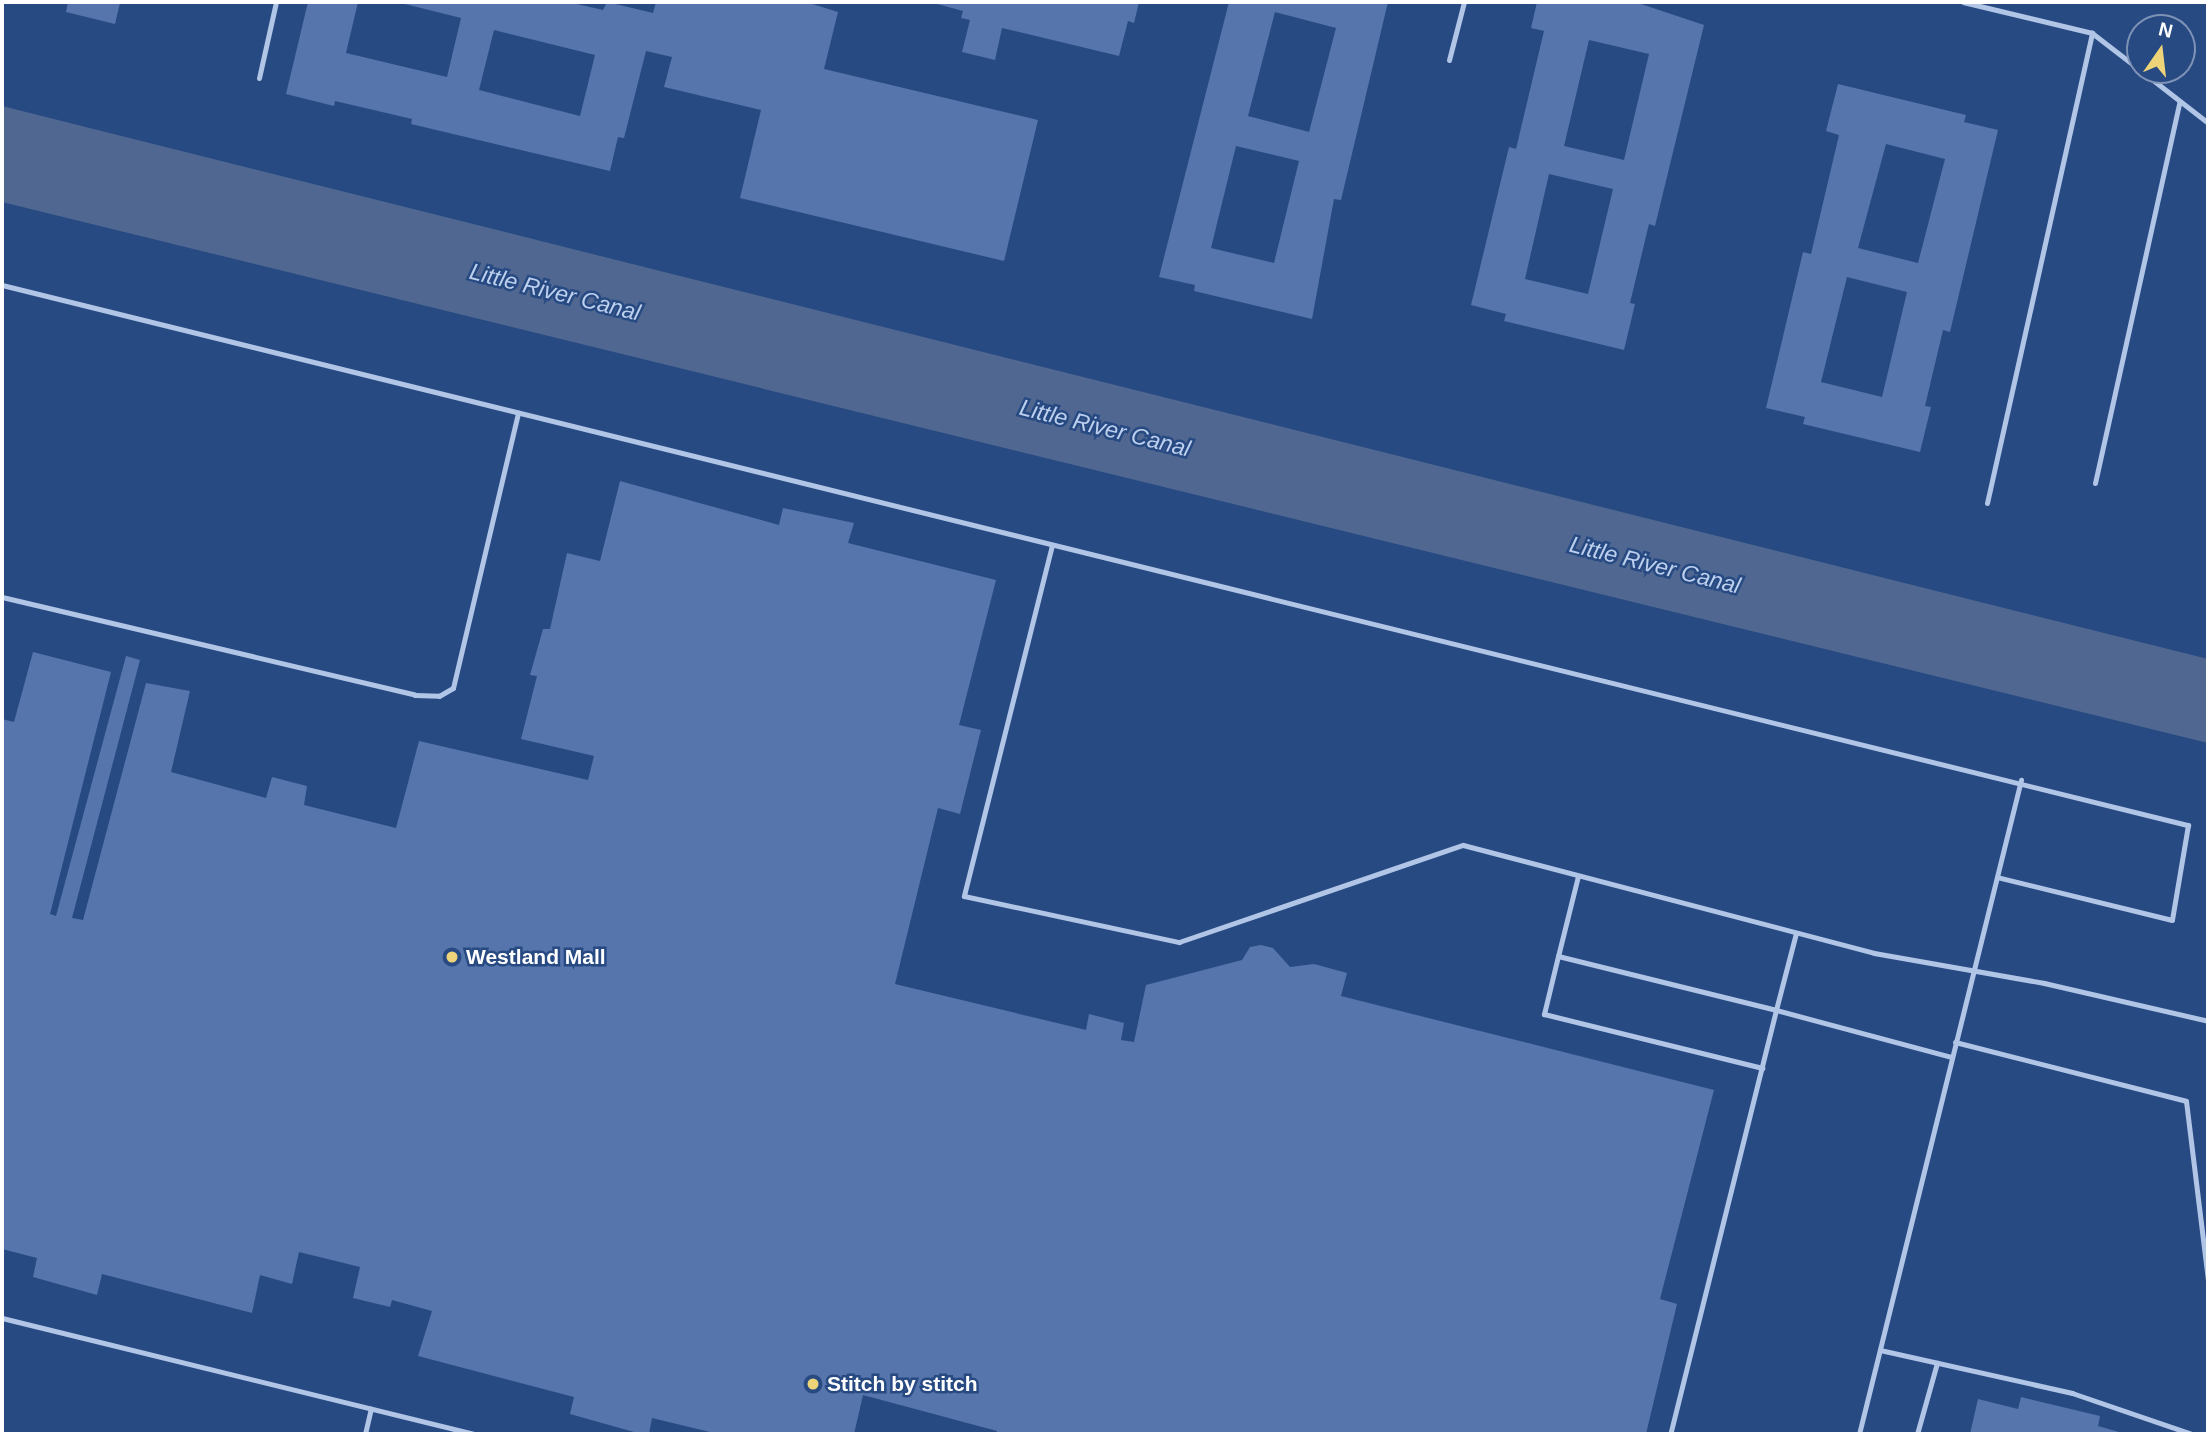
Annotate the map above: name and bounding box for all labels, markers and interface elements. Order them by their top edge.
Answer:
north arrow [2126,14,2196,84]
text: N [2157,18,2175,42]
water label: Little River Canal [467,257,643,327]
water label: Little River Canal [1017,393,1193,463]
water label: Little River Canal [1567,530,1743,600]
place label: Westland Mall [466,944,606,970]
marker: Westland Mall [444,949,460,965]
place label: Stitch by stitch [827,1371,978,1397]
marker: Stitch by stitch [805,1376,821,1392]

